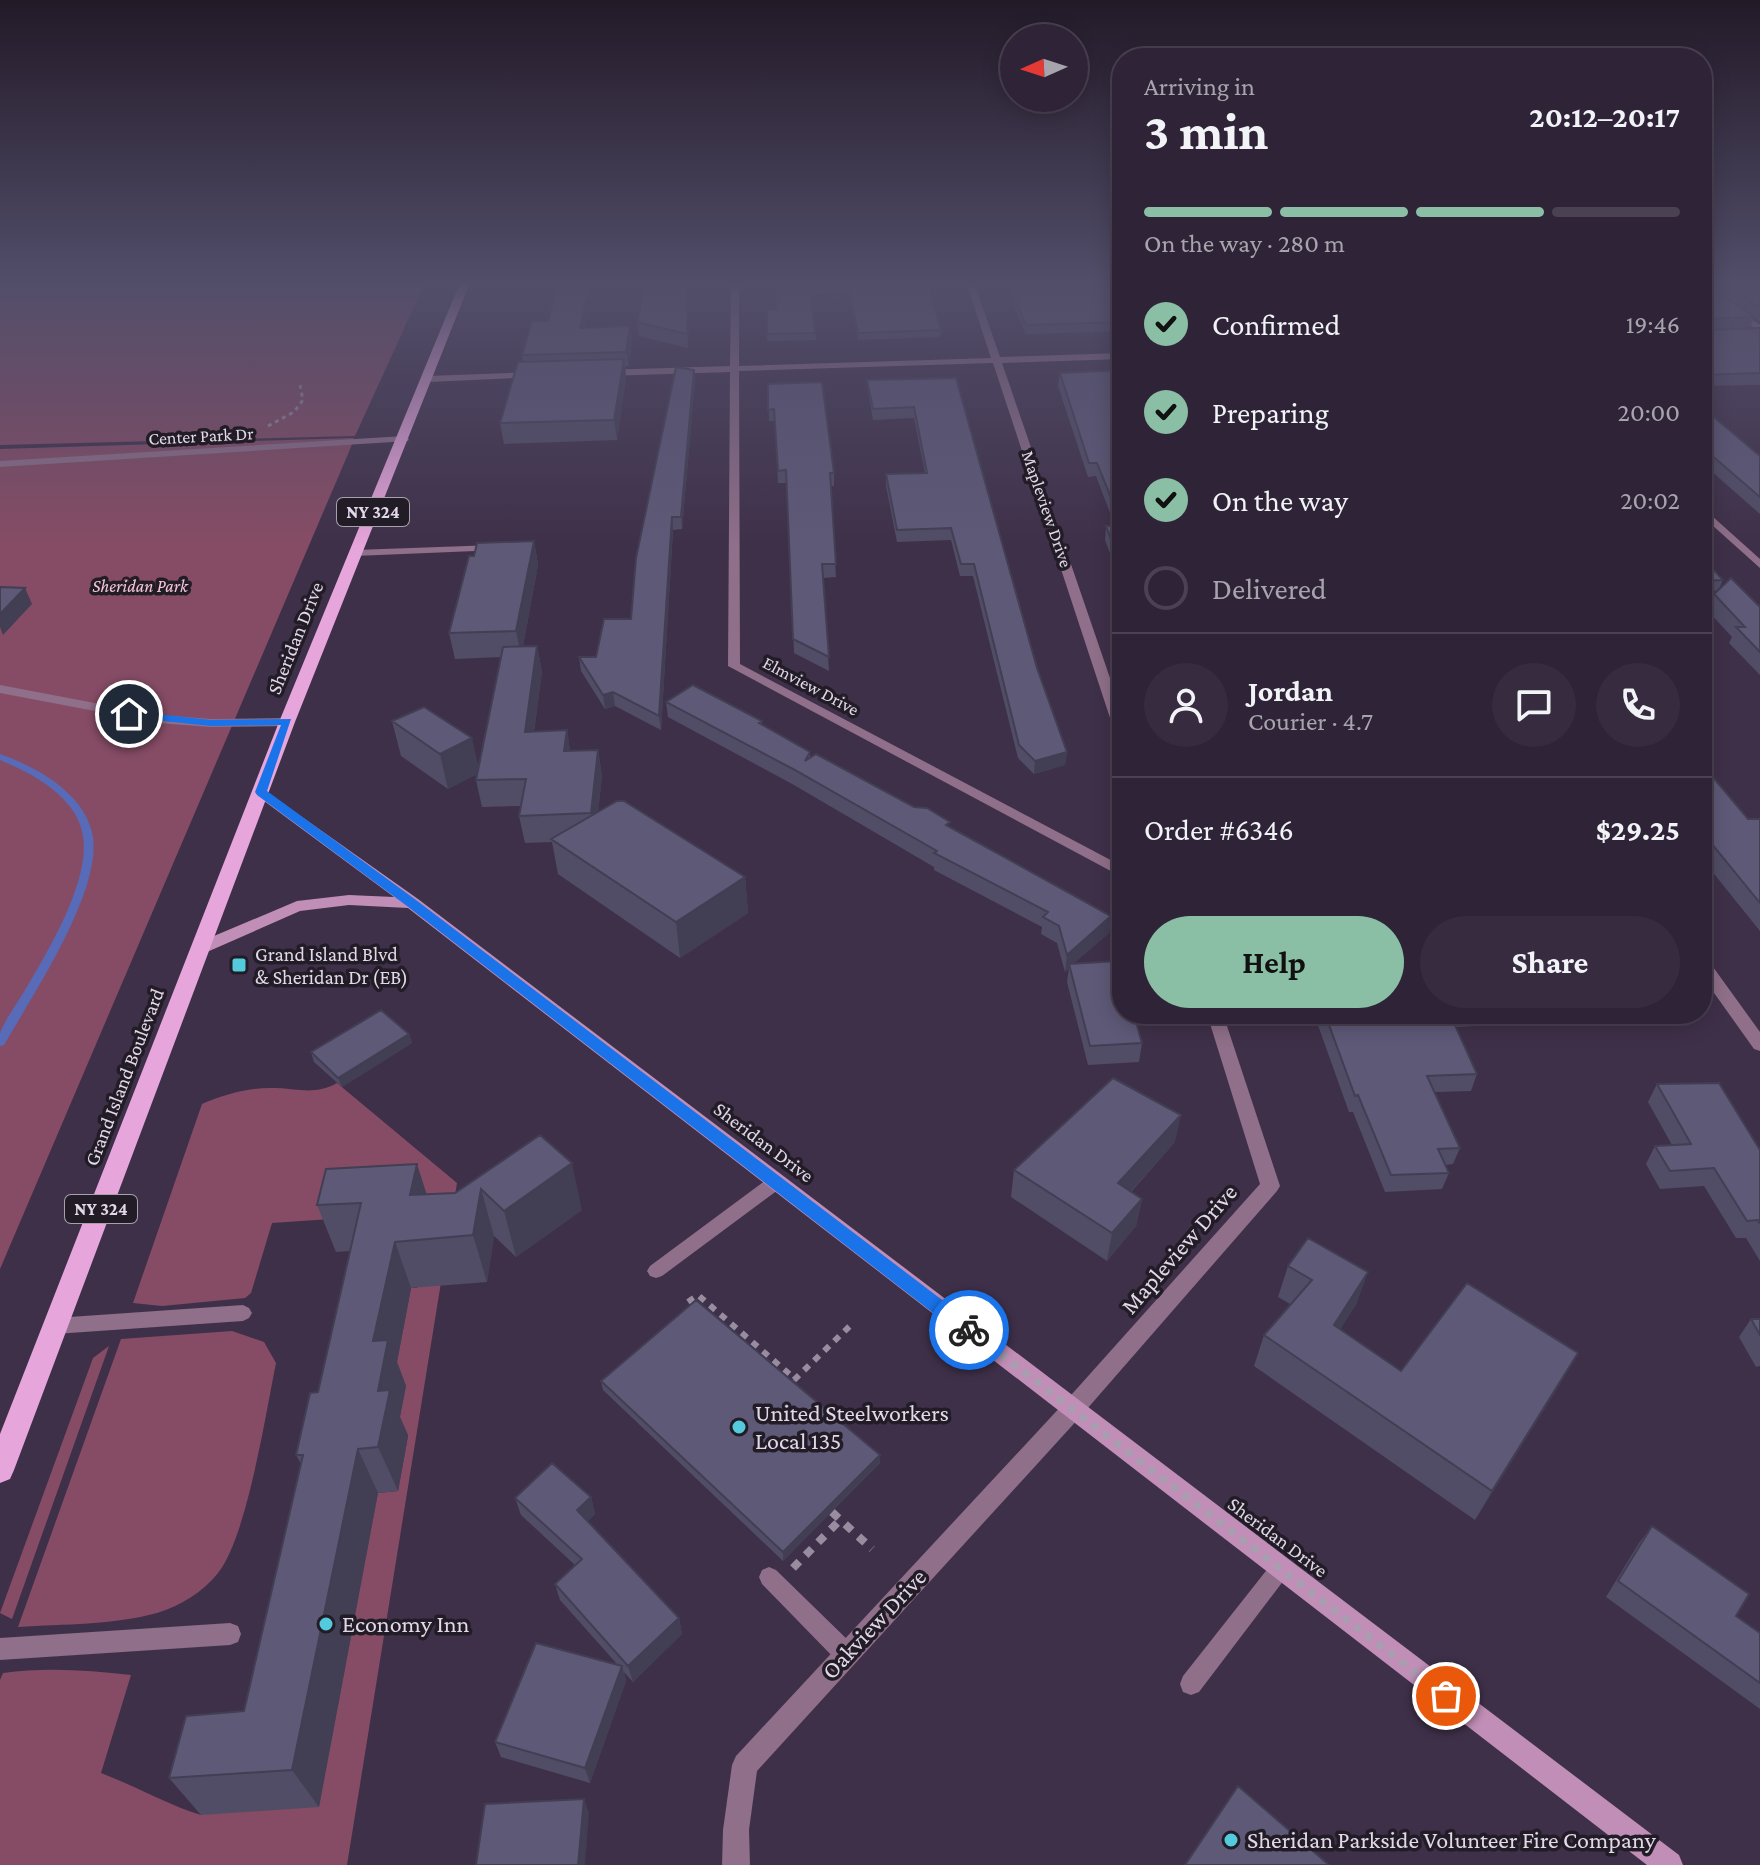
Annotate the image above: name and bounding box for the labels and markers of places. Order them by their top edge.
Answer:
pin [95,680,163,748]
place label: Grand Island Blvd & Sheridan Dr (EB) [255,943,408,989]
marker: Grand Island Blvd & Sheridan Dr (EB) [230,956,248,974]
place label: United Steelworkers Local 135 [755,1399,949,1454]
marker: United Steelworkers Local 135 [730,1418,748,1436]
place label: Economy Inn [342,1610,470,1637]
marker: Economy Inn [317,1615,335,1633]
pin [1412,1662,1480,1730]
place label: Sheridan Parkside Volunteer Fire Company [1247,1826,1657,1853]
marker: Sheridan Parkside Volunteer Fire Company [1222,1831,1240,1849]

